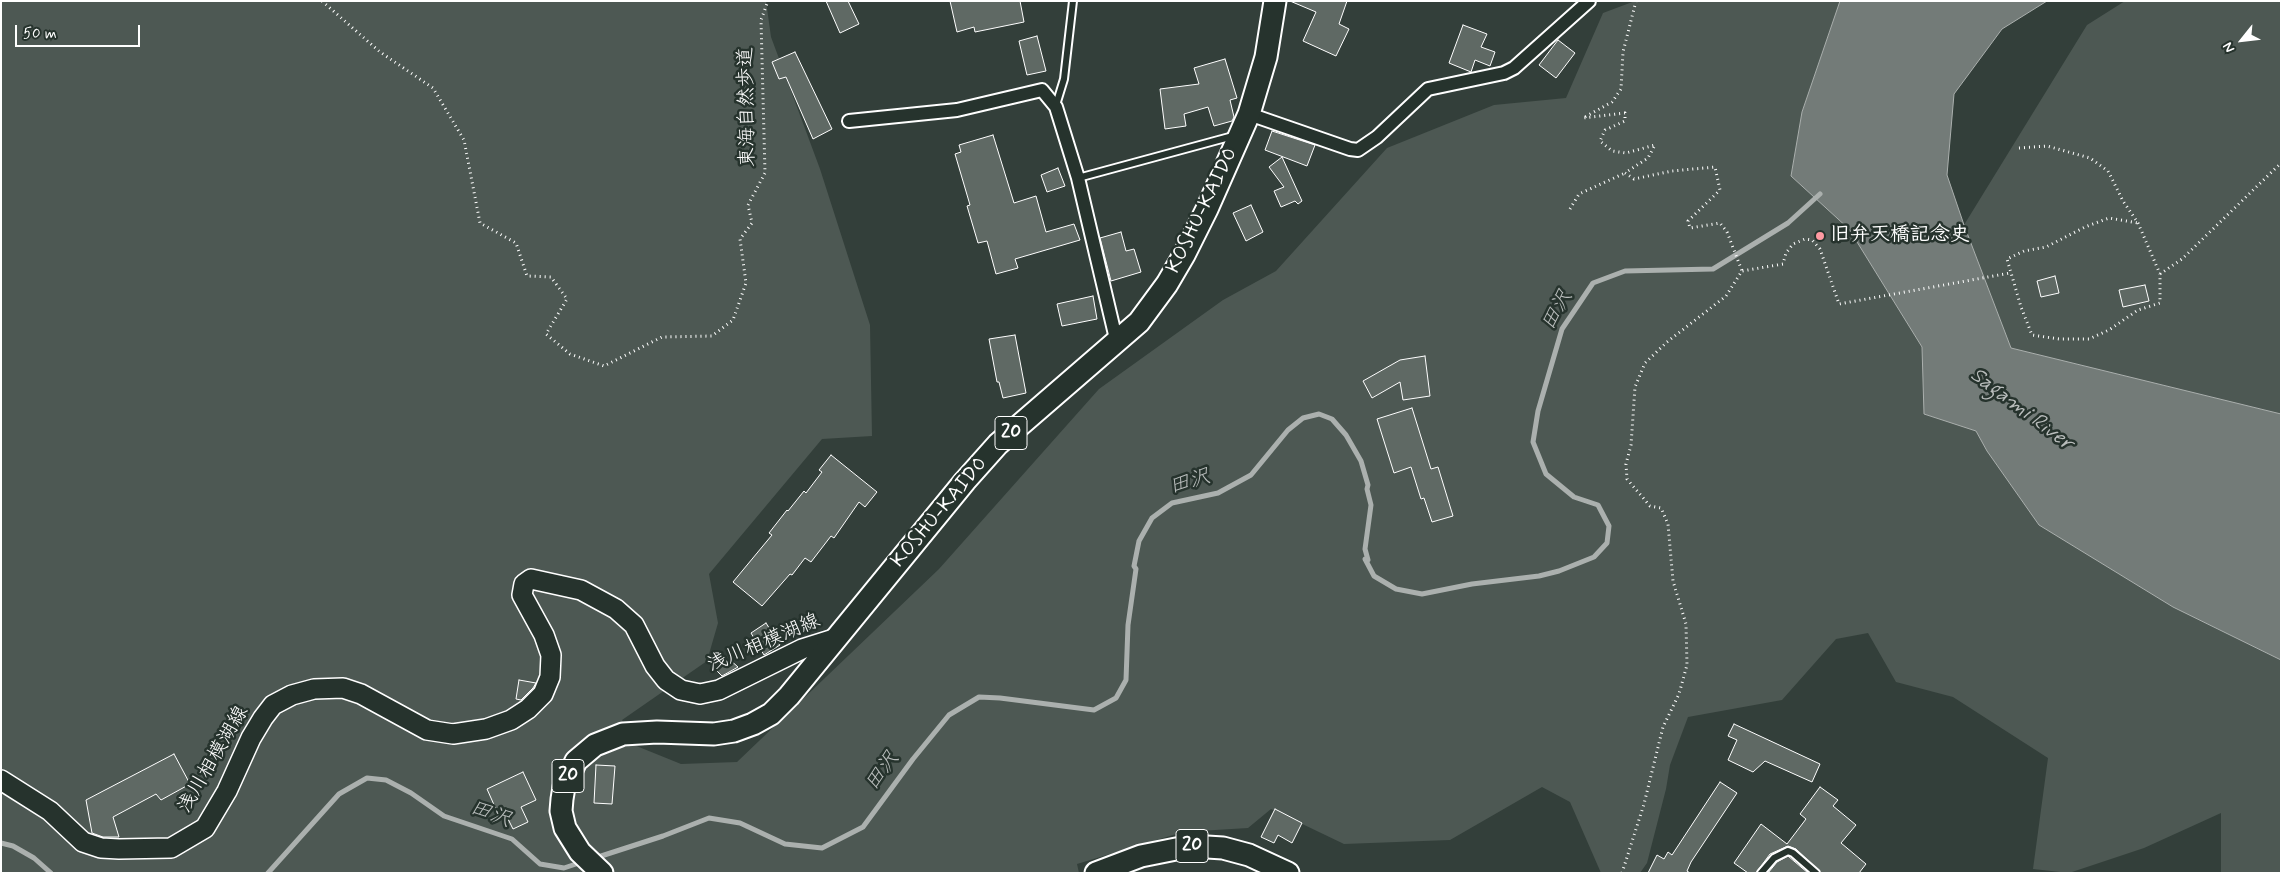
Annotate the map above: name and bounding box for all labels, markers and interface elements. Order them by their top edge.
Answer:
scale bar [18,15,142,47]
north arrow [2217,15,2267,65]
text: 50 m [23,24,57,44]
text: N [2219,39,2239,56]
street label: 東海自然歩道 [735,47,761,167]
street label: KOSHU-KAIDO [1162,144,1244,278]
place label: 旧弁天橋記念史 [1830,224,1970,248]
marker: 旧弁天橋記念史 [1814,230,1826,242]
water label: 田沢 [1537,287,1579,335]
water label: Sagami River [1965,363,2077,457]
road number: 20 [995,416,1027,449]
street label: KOSHU-KAIDO [887,453,993,573]
water label: 田沢 [1166,465,1214,501]
street label: 浅川相模湖線 [704,610,824,678]
street label: 浅川相模湖線 [174,702,254,818]
water label: 田沢 [860,748,906,796]
road number: 20 [552,759,584,792]
water label: 田沢 [466,796,514,834]
road number: 20 [1176,829,1208,862]

